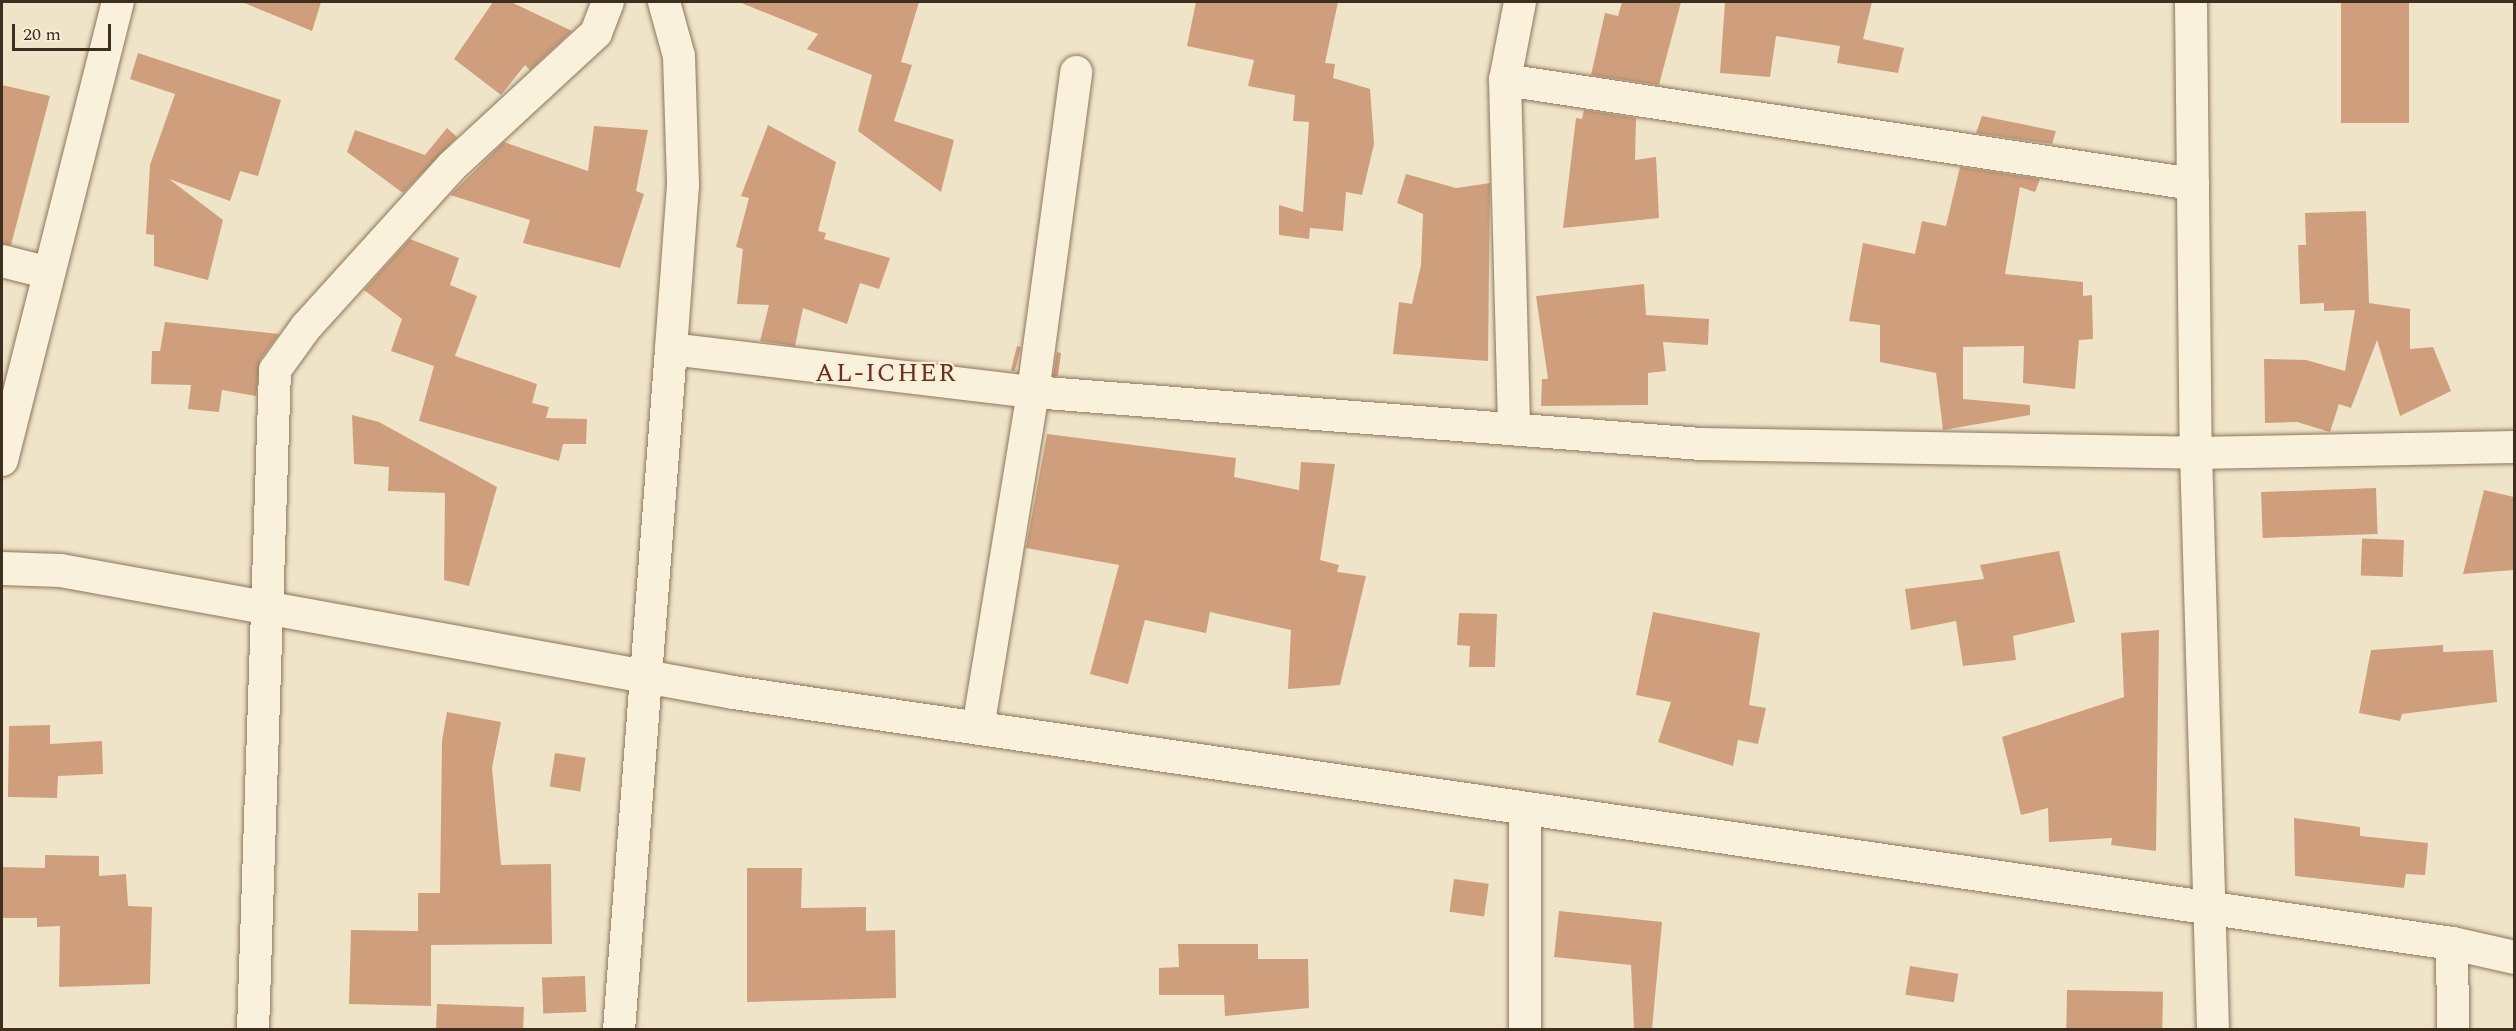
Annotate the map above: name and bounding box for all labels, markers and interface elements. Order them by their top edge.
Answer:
scale bar [15,12,114,50]
text: 20 m [23,21,61,48]
district label: AL-ICHER [815,358,957,390]

